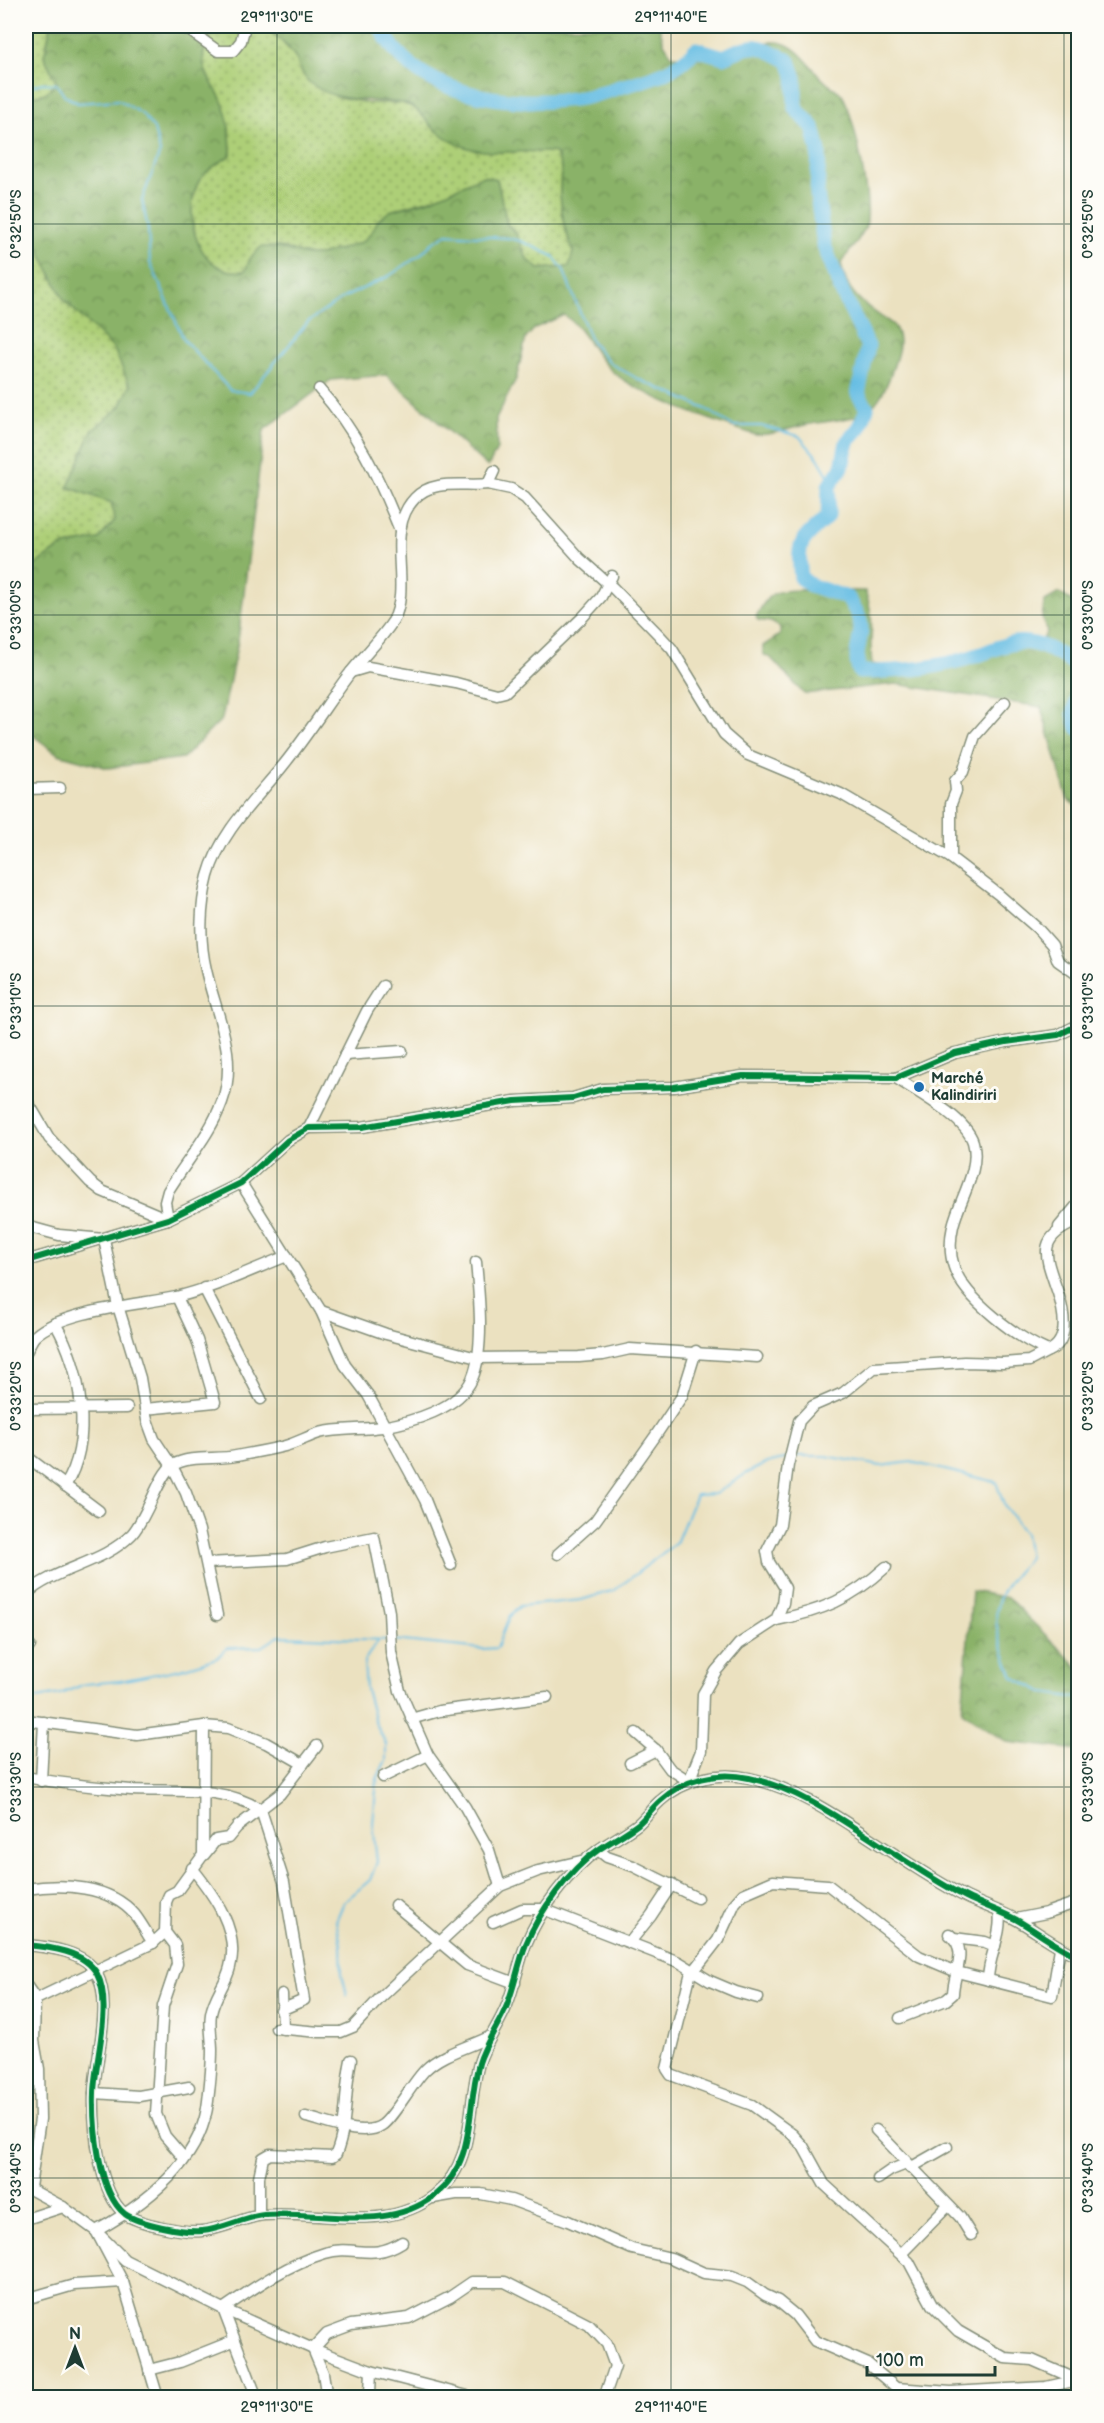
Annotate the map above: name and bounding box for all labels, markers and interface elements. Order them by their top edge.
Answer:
text: 29°11'30"E [241,8,314,27]
text: 29°11'40"E [635,8,708,27]
text: 0°32'50"S [7,189,26,259]
text: 0°32'50"S [1079,189,1098,259]
text: 0°33'00"S [7,580,26,650]
text: 0°33'00"S [1079,580,1098,650]
text: 0°33'10"S [7,973,26,1039]
text: 0°33'10"S [1079,973,1098,1039]
place label: Marché Kalindiriri [931,1069,997,1105]
marker: Marché Kalindiriri [912,1080,926,1094]
text: 0°33'20"S [7,1361,26,1431]
text: 0°33'20"S [1079,1361,1098,1431]
text: 0°33'30"S [7,1752,26,1822]
text: 0°33'30"S [1079,1752,1098,1822]
text: 0°33'40"S [7,2143,26,2213]
text: 0°33'40"S [1079,2143,1098,2213]
north arrow [45,2318,105,2378]
text: N [69,2325,81,2344]
scale bar [867,2339,994,2377]
text: 100 m [876,2350,924,2371]
text: 29°11'30"E [241,2398,314,2417]
text: 29°11'40"E [635,2398,708,2417]

